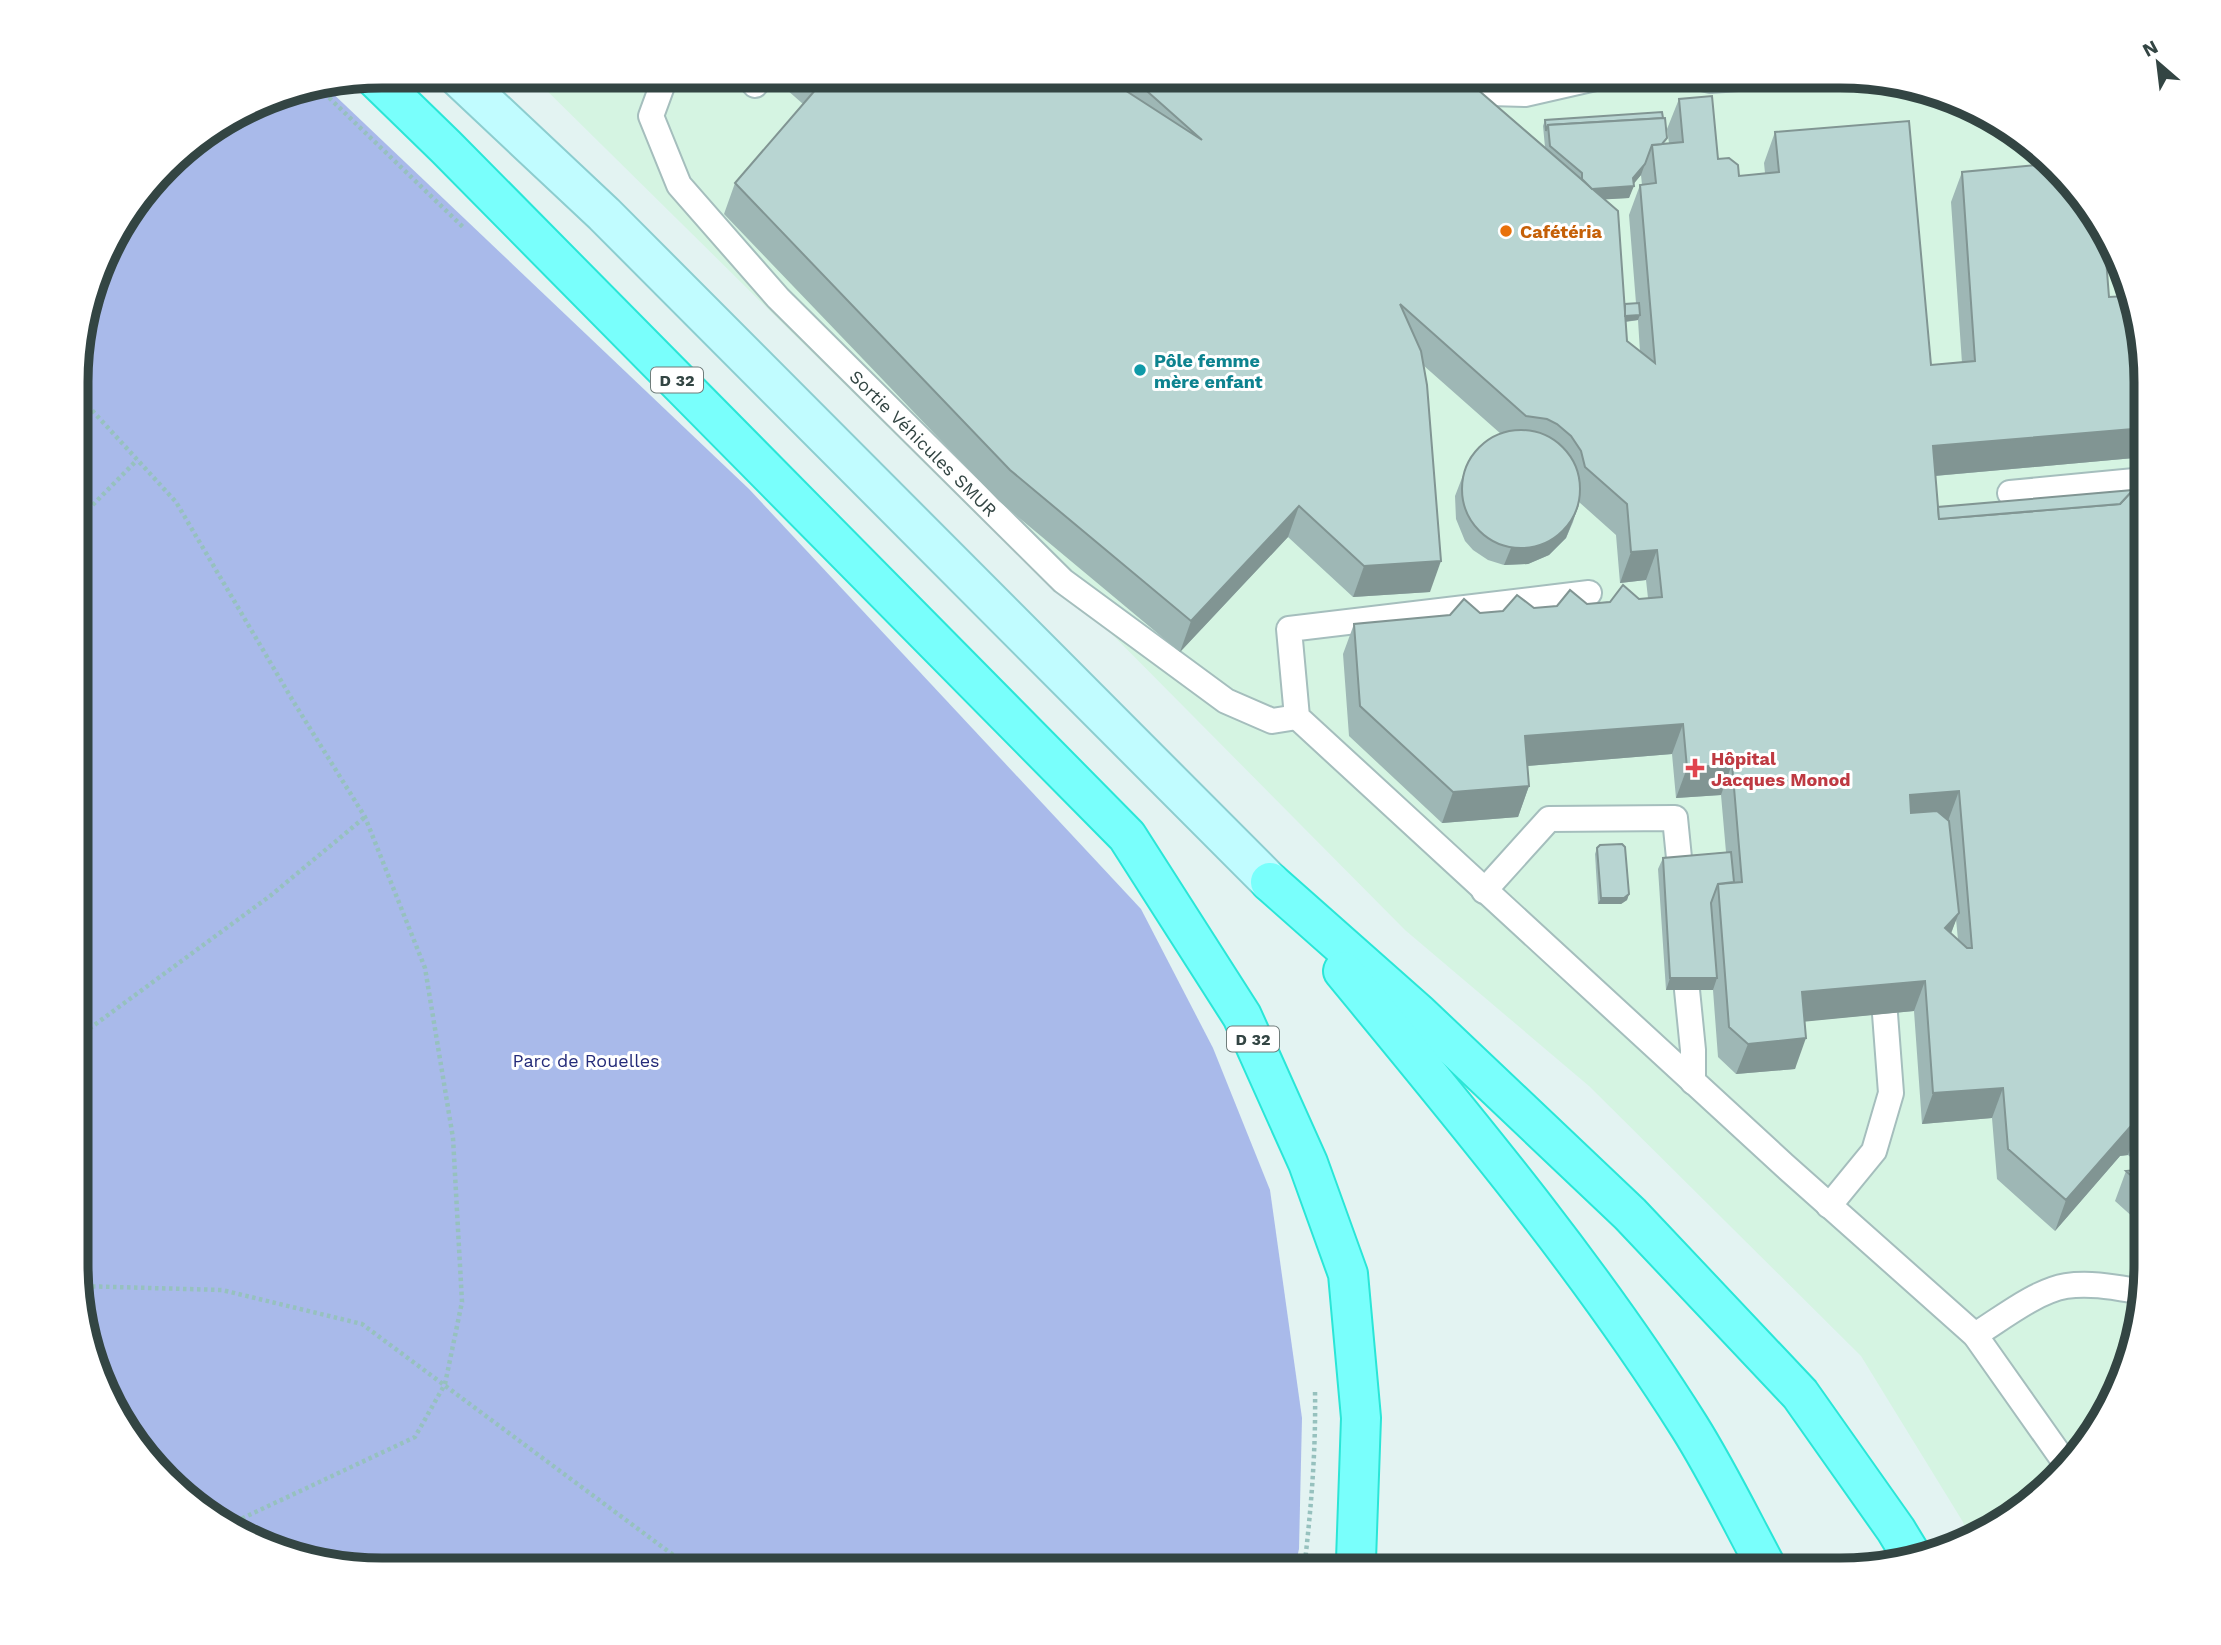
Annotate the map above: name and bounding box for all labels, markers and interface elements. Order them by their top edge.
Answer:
north arrow [2123,28,2193,98]
text: N [2139,35,2162,62]
place label: Cafétéria [1520,221,1603,242]
marker: Cafétéria [1498,223,1514,239]
place label: Pôle femme mère enfant [1154,350,1263,392]
marker: Pôle femme mère enfant [1132,362,1148,378]
street label: Sortie Véhicules SMUR [846,365,1002,520]
road number: D 32 [651,368,703,392]
place label: Hôpital Jacques Monod [1711,748,1850,790]
marker: Hôpital Jacques Monod [1685,758,1705,778]
road number: D 32 [1227,1026,1279,1051]
park label: Parc de Rouelles [512,1050,660,1071]

